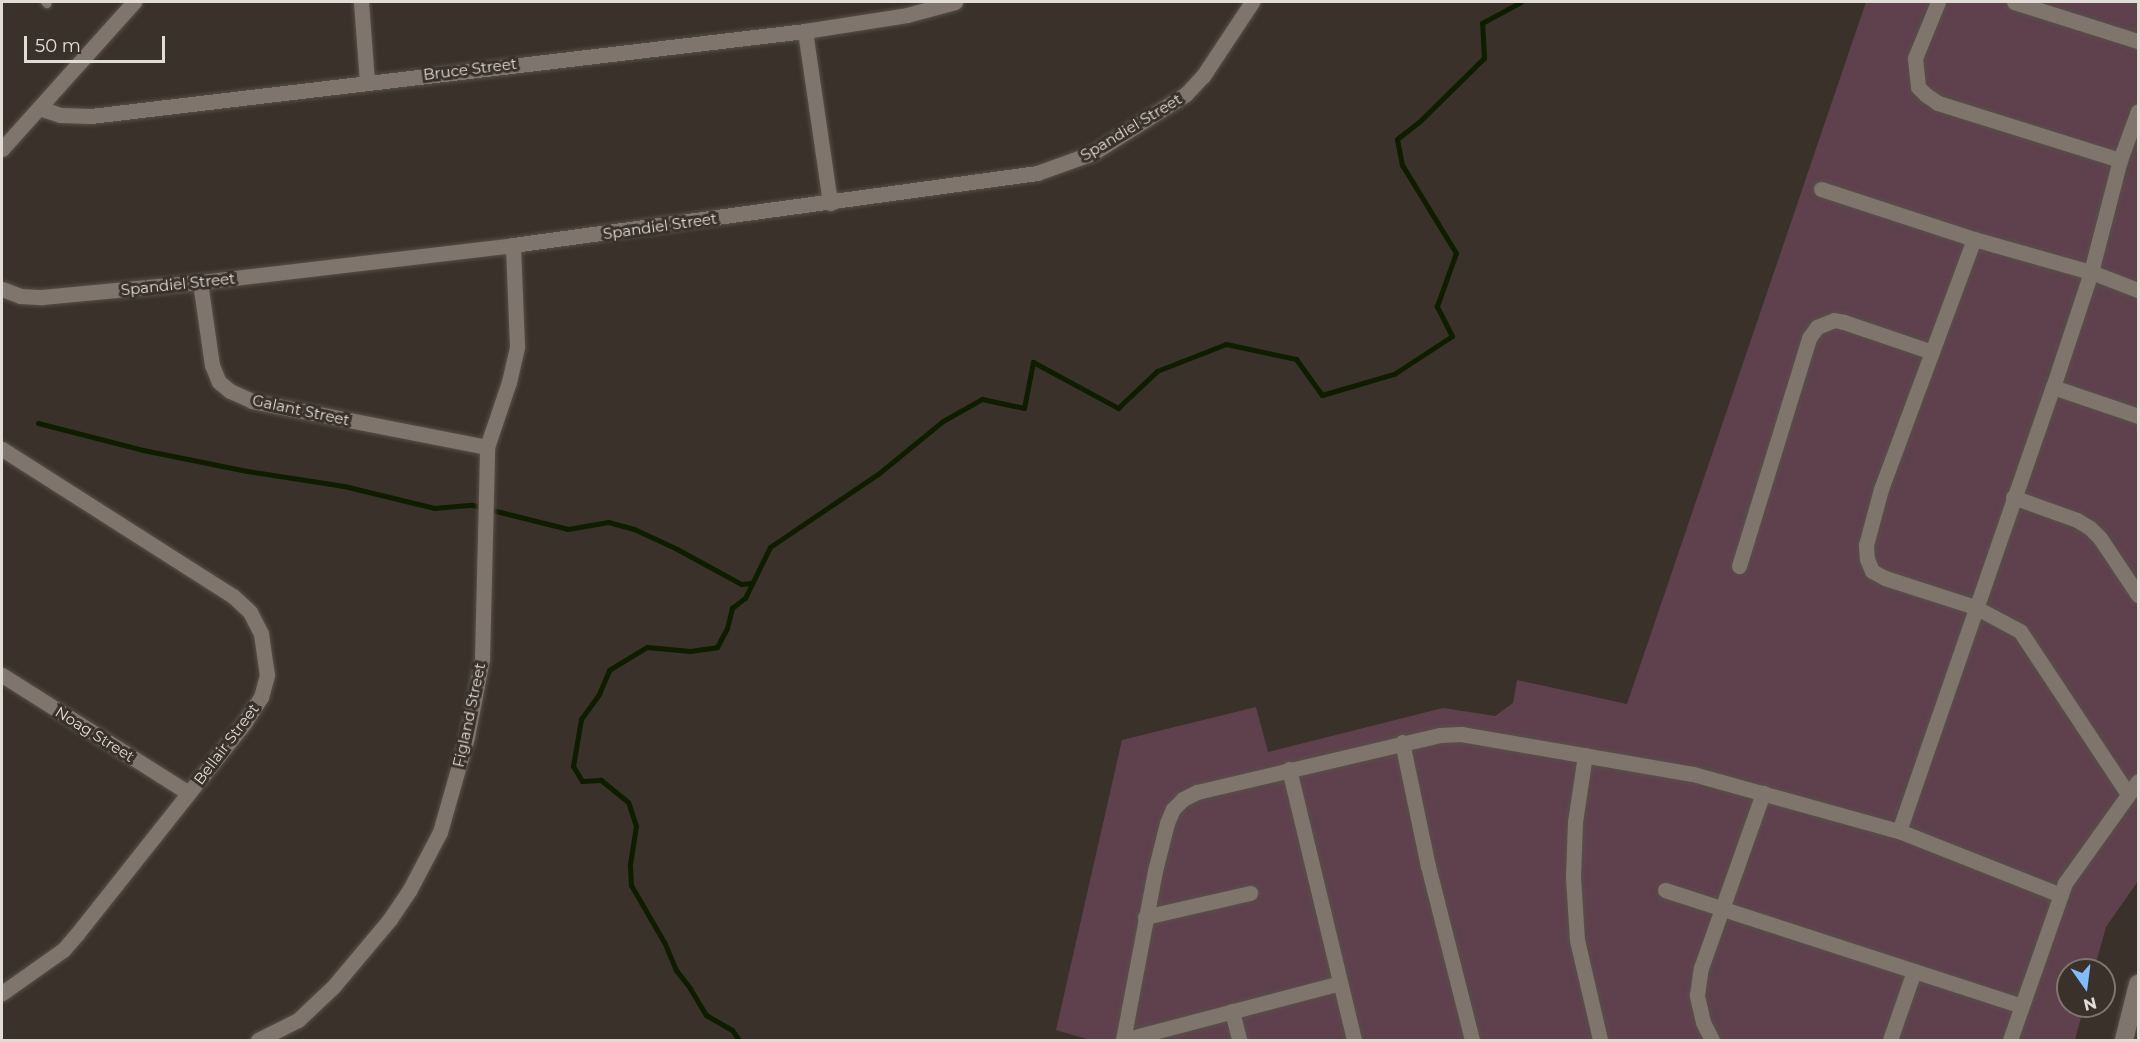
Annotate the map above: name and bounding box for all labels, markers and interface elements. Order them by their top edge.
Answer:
scale bar [27,24,168,62]
text: 50 m [35,35,81,57]
street label: Bruce Street [422,54,518,84]
street label: Spandiel Street [1077,90,1185,164]
street label: Spandiel Street [602,209,718,243]
street label: Spandiel Street [120,269,236,299]
street label: Galant Street [251,391,351,429]
street label: Figland Street [449,661,489,769]
street label: Bellair Street [190,700,262,788]
street label: Noag Street [52,703,138,765]
north arrow [2056,958,2116,1018]
text: N [2081,993,2099,1015]

